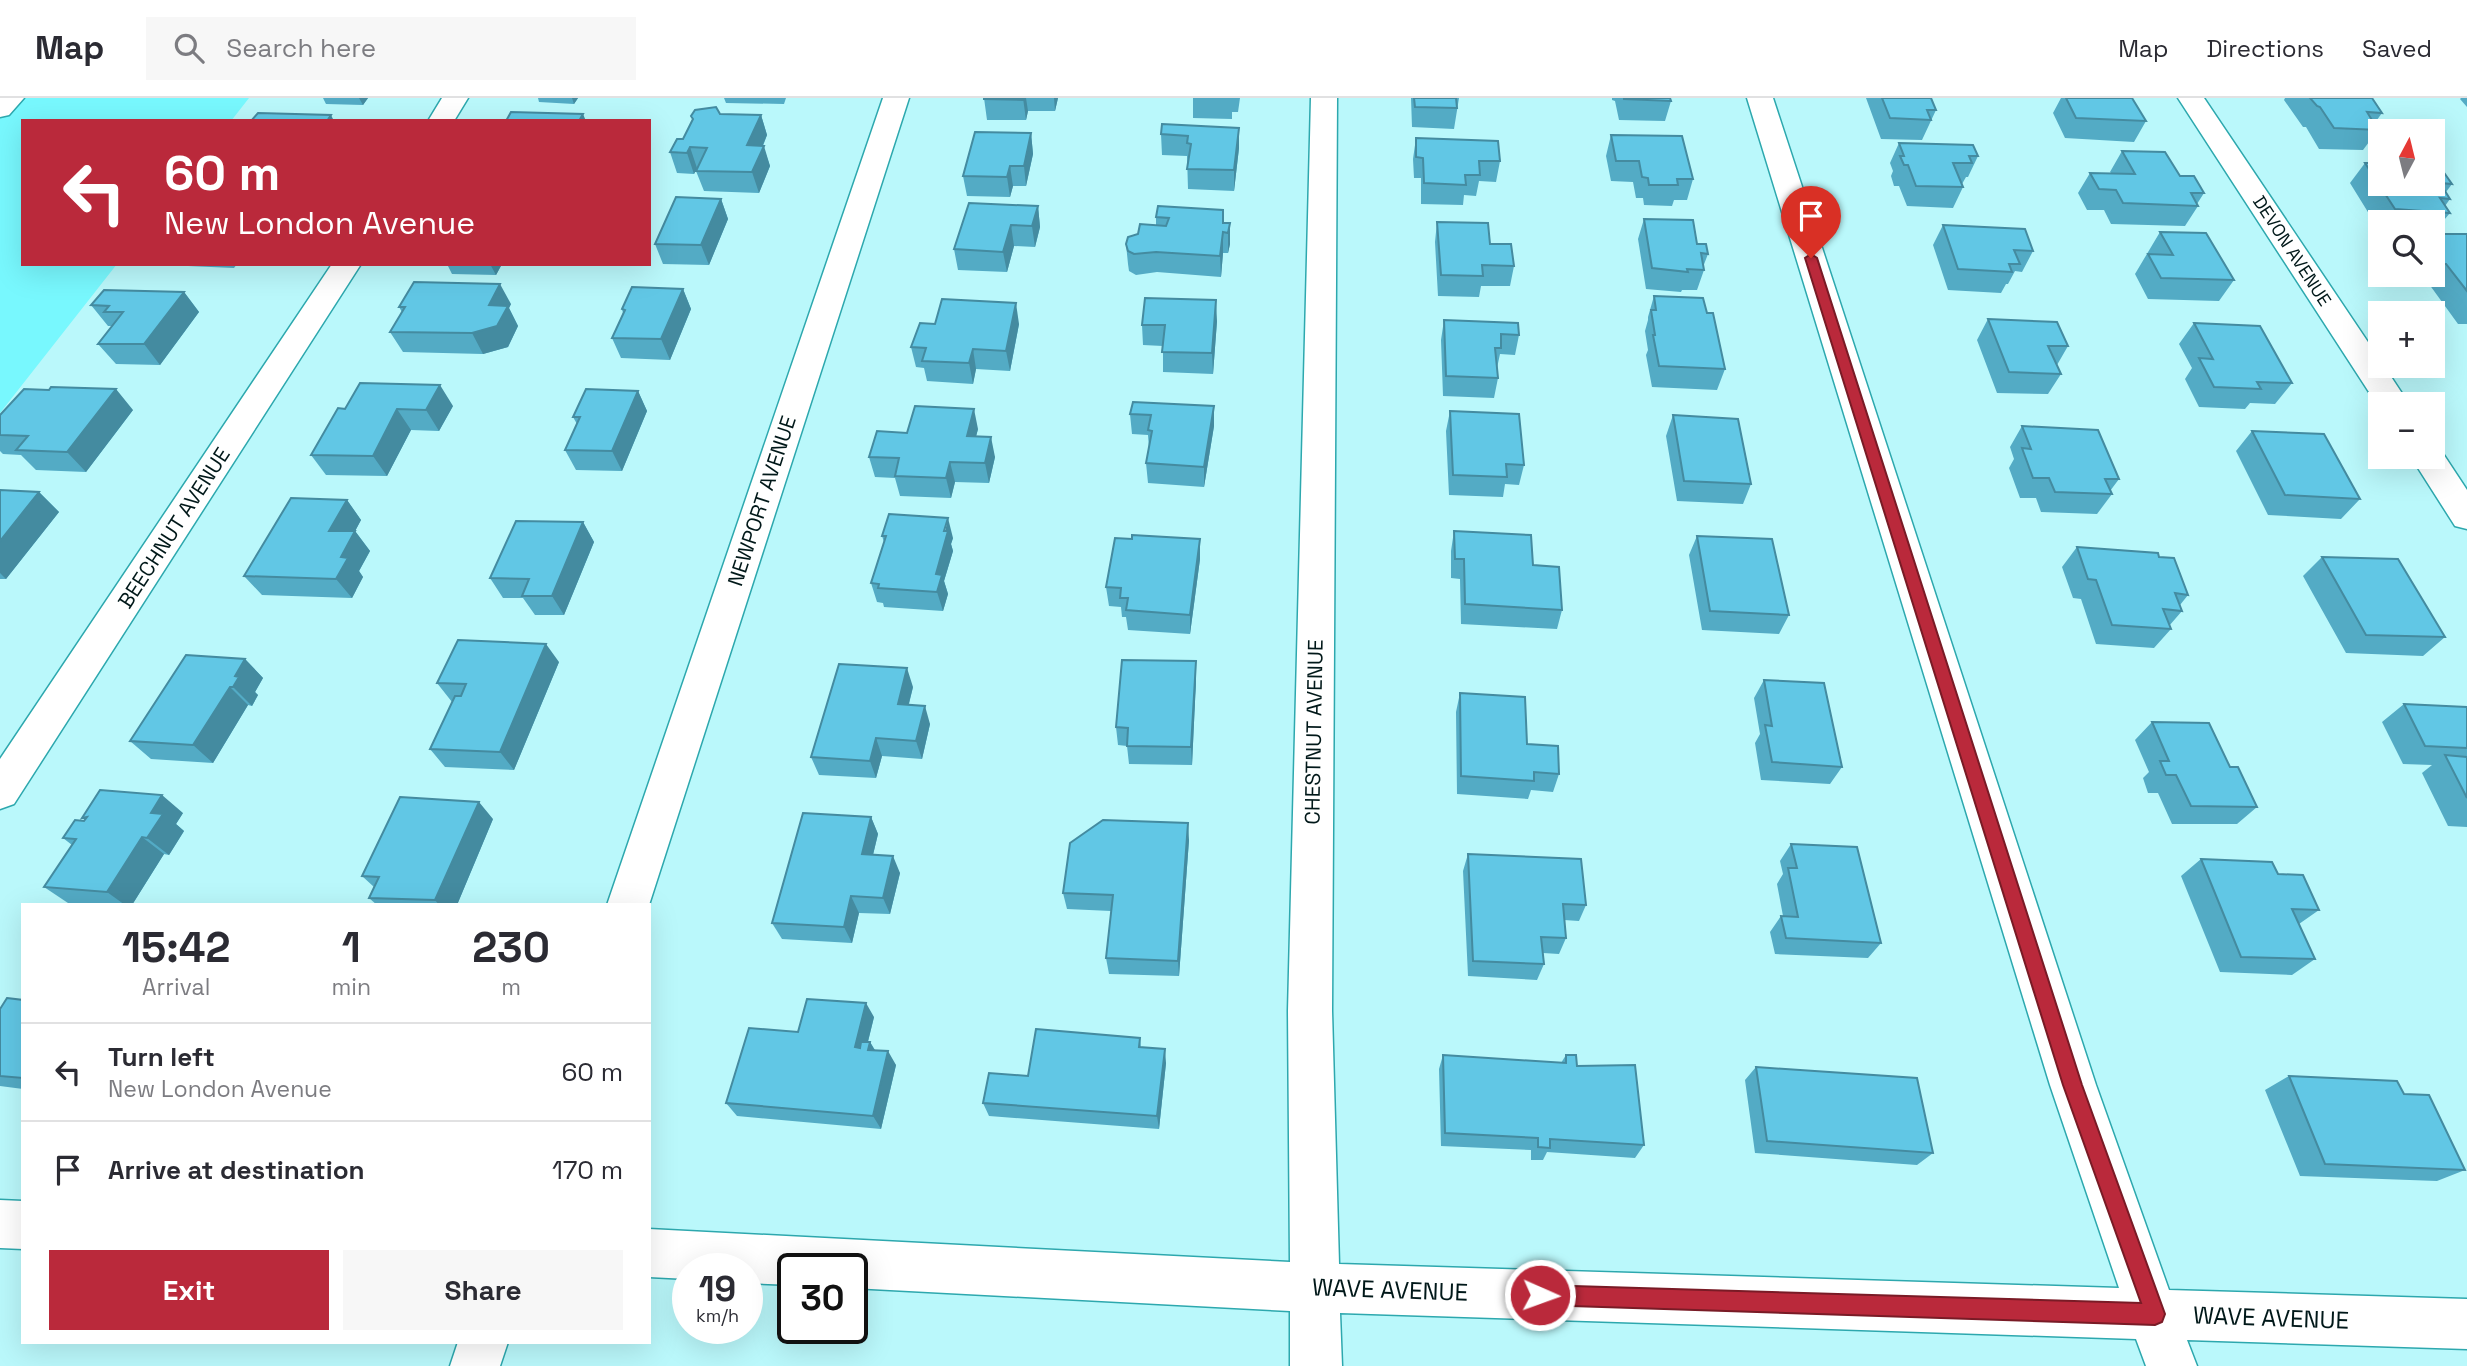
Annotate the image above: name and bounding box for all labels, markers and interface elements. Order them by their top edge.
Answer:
search box [146,17,636,80]
text: Map [35,27,104,69]
icon: search [170,29,208,67]
text: Search here [226,31,376,65]
text: Map [2118,33,2168,64]
text: Directions [2206,33,2324,64]
text: Saved [2362,33,2432,64]
north arrow [2368,119,2445,196]
map controls [2368,119,2445,469]
text: 60 m [164,142,280,204]
icon: left [49,147,140,238]
pin [1781,186,1841,258]
street label: DEVON AVENUE [2248,191,2337,310]
icon: arrive [1792,197,1830,235]
text: New London Avenue [164,203,475,243]
button: search [2368,210,2445,287]
button: + [2368,301,2445,378]
button: − [2368,392,2445,469]
street label: NEWPORT AVENUE [721,412,802,589]
street label: BEECHNUT AVENUE [112,442,236,613]
street label: CHESTNUT AVENUE [1298,639,1329,825]
text: 15:42 [122,921,230,974]
text: 1 [342,921,361,974]
text: 230 [472,921,550,974]
text: Arrival [142,972,210,1002]
text: min [332,972,371,1002]
text: m [501,972,521,1002]
text: Turn left [108,1040,215,1074]
icon: left [49,1053,87,1091]
text: 60 m [561,1055,623,1089]
text: New London Avenue [108,1074,332,1104]
icon: arrive [49,1151,87,1189]
text: Arrive at destination [108,1153,365,1187]
text: 170 m [552,1153,623,1187]
button: Exit [49,1250,329,1330]
button: Share [343,1250,623,1330]
speed limit sign: 30 [777,1253,868,1344]
position arrow [1503,1258,1577,1332]
text: 19 [699,1267,736,1311]
street label: WAVE AVENUE [1311,1271,1469,1308]
street label: WAVE AVENUE [2192,1299,2350,1336]
text: km/h [696,1304,739,1327]

